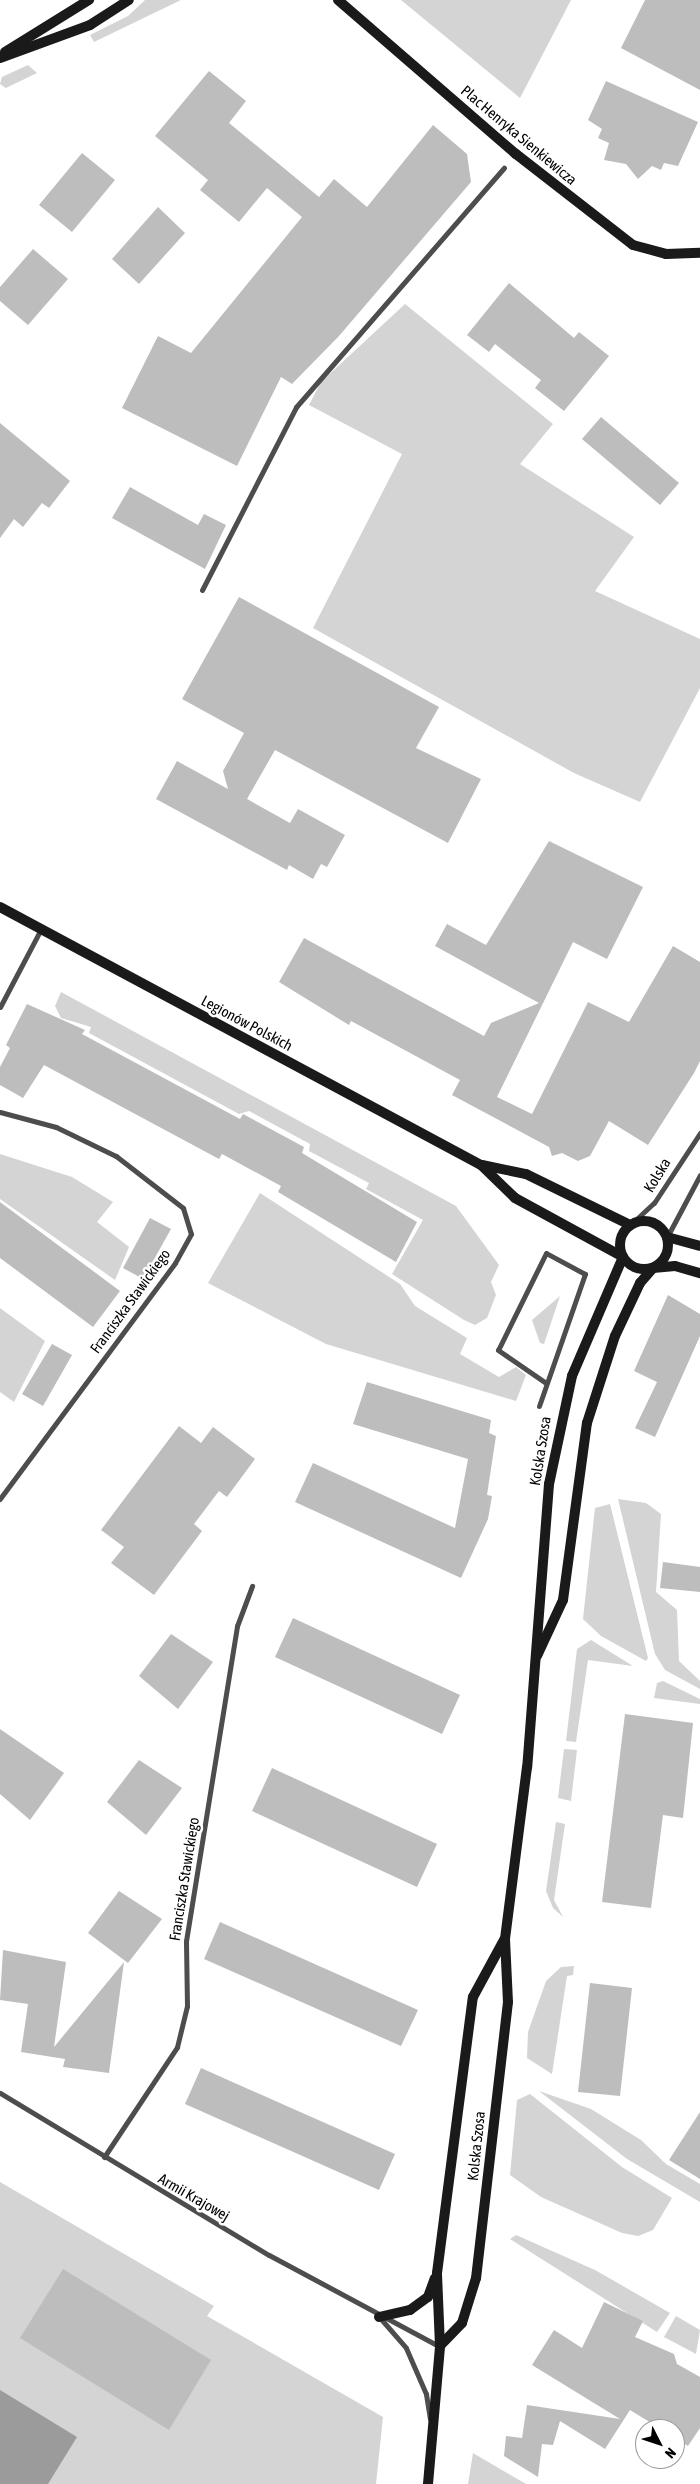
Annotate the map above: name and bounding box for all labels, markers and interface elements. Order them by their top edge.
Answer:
street label: Plac Henryka Sienkiewicza [458,81,580,189]
street label: Legionów Polskich [198,991,296,1055]
street label: Kolska [640,1155,674,1195]
street label: Franciszka Stawickiego [86,1245,174,1357]
street label: Kolska Szosa [526,1415,554,1487]
street label: Franciszka Stawickiego [165,1816,203,1942]
street label: Kolska Szosa [463,2110,489,2182]
street label: Armii Krajowej [155,2169,233,2225]
north arrow [635,2419,685,2469]
text: N [662,2445,679,2462]

